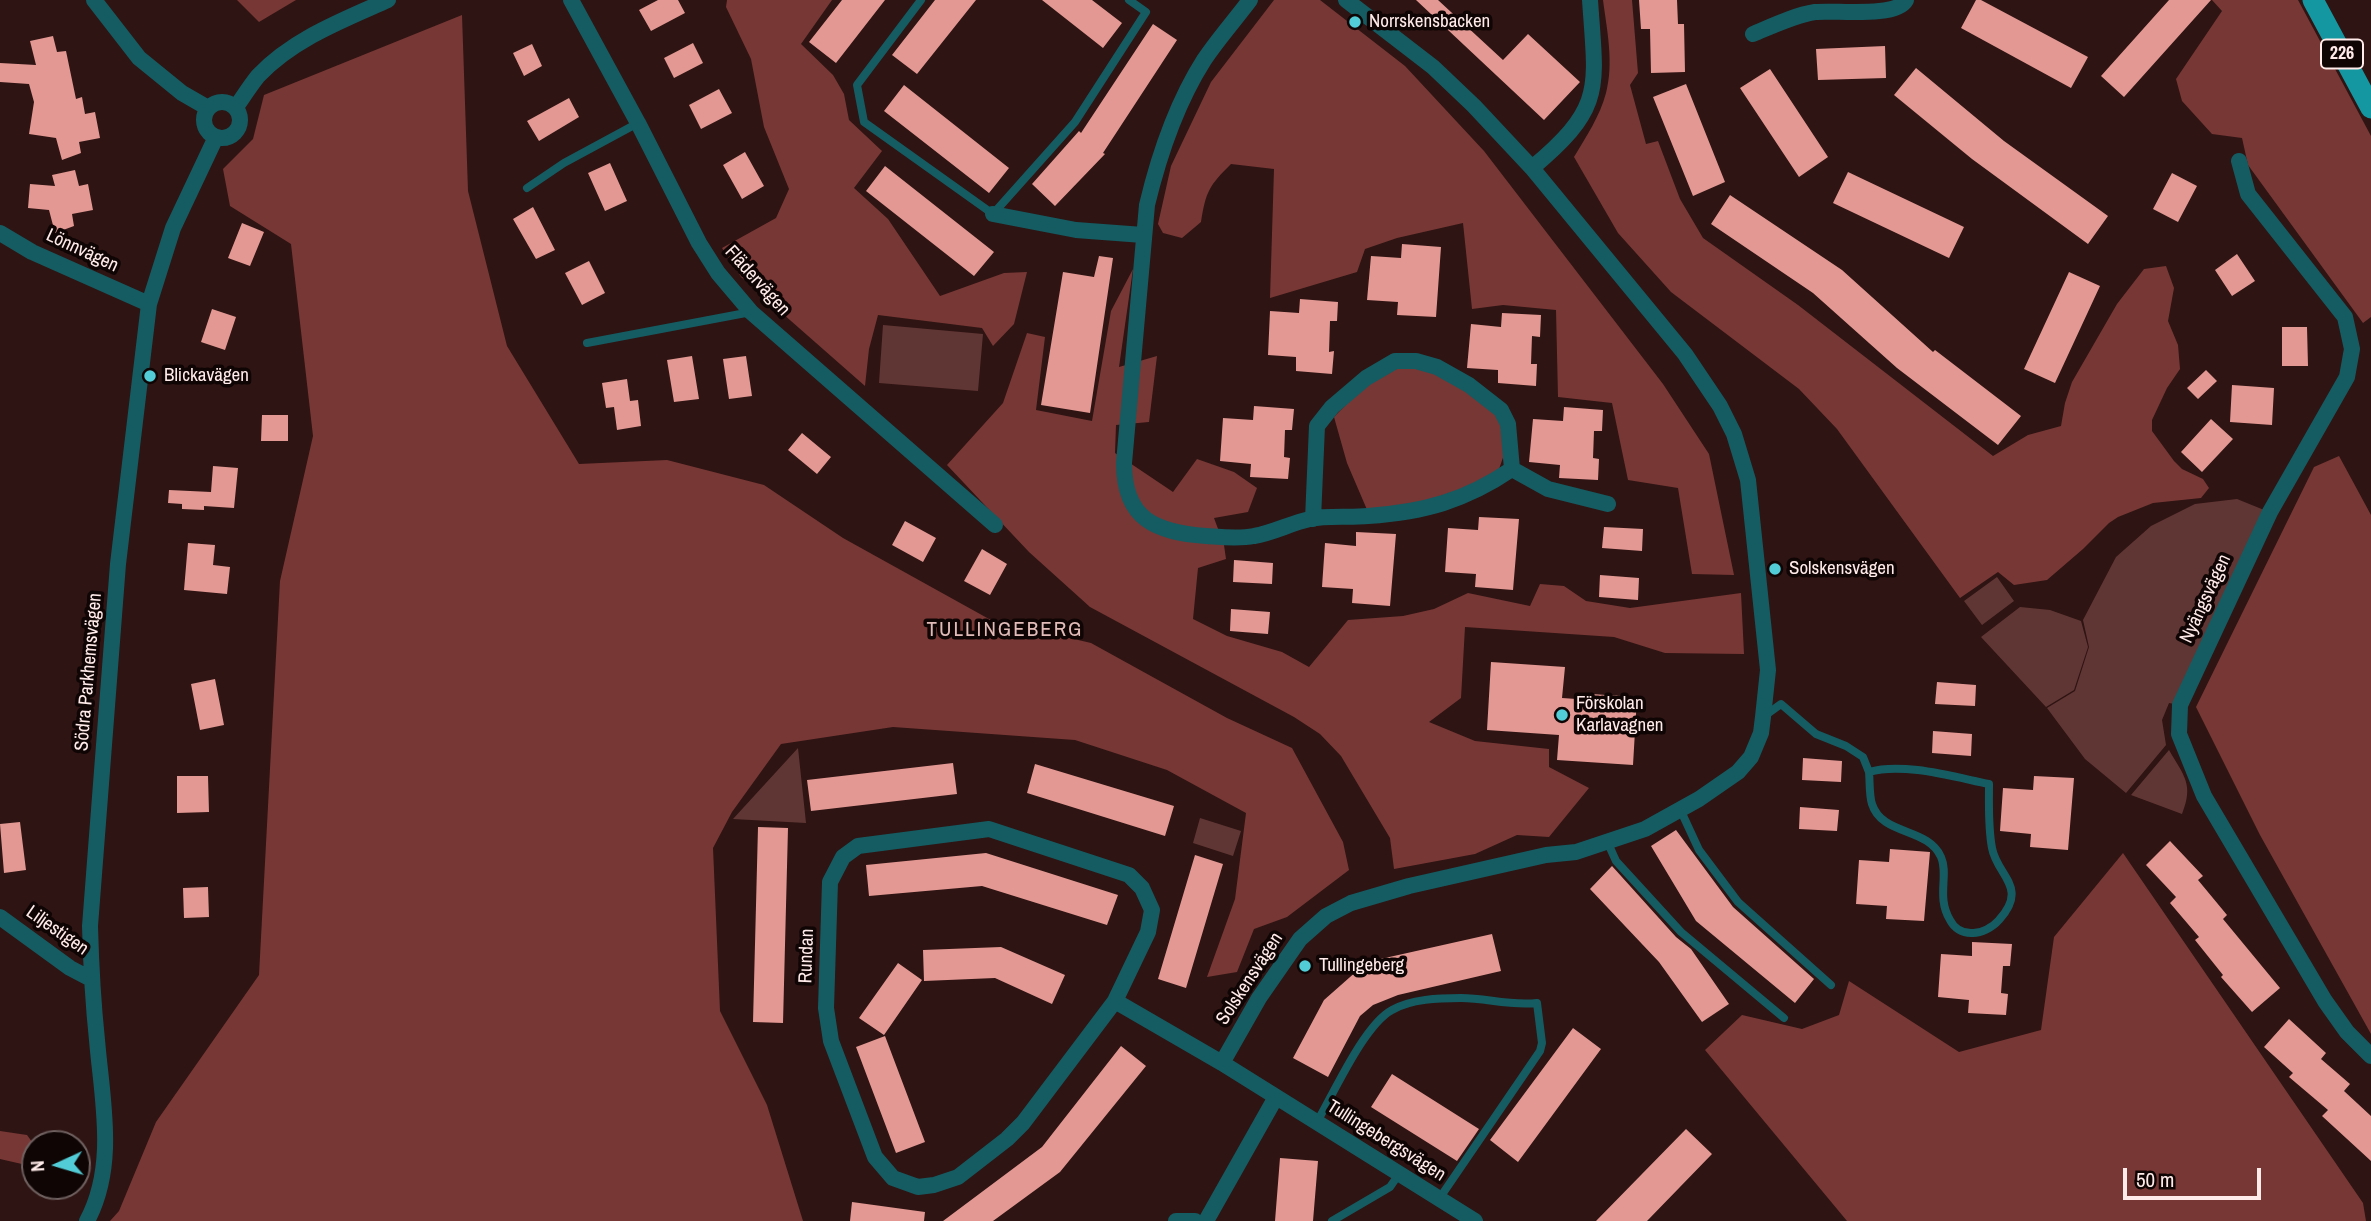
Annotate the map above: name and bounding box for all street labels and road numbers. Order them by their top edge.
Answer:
road number: 226 [2321,40,2363,68]
street label: Lönnvägen [42,224,122,278]
street label: Flädervägen [720,241,794,321]
street label: Nyängsvägen [2176,551,2236,647]
street label: Södra Parkhemsvägen [71,592,107,752]
street label: Liljestigen [21,901,93,961]
street label: Rundan [795,928,819,984]
street label: Solskensvägen [1212,928,1288,1030]
street label: Tullingebergsvägen [1323,1095,1449,1187]

